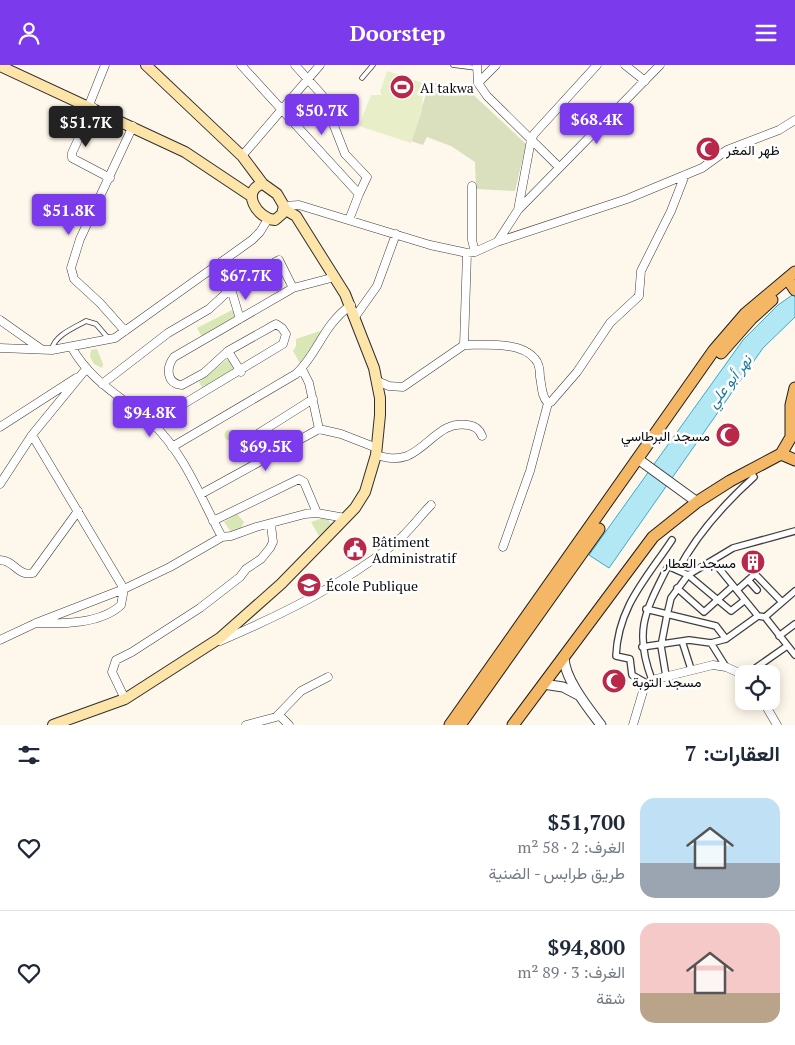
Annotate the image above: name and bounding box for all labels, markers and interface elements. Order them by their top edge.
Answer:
text: Doorstep [350,18,445,47]
icon: person [15,19,43,47]
icon: menu [752,19,780,47]
sports icon: Al takwa [389,74,415,100]
place label: Al takwa [420,78,474,97]
pin: $50.7K [281,93,363,136]
text: $50.7K [296,99,348,121]
pin: $68.4K [556,103,638,145]
pin: $51.7K [45,106,127,148]
text: $68.4K [571,108,623,130]
text: $51.7K [60,111,112,133]
mosque icon: ظهر المغر [695,136,721,162]
place label: ظهر المغر [725,140,780,159]
pin: $51.8K [28,193,110,236]
text: $51.8K [43,199,95,221]
pin: $67.7K [205,259,287,301]
text: $67.7K [220,264,272,286]
water label: نهر أبو علي [702,350,759,413]
pin: $94.8K [109,395,191,438]
text: $94.8K [124,401,176,423]
mosque icon: مسجد البرطاسي [715,422,741,448]
place label: مسجد البرطاسي [621,426,710,448]
pin: $69.5K [225,429,307,472]
text: $69.5K [240,435,292,457]
place label: Bâtiment Administratif [372,532,457,567]
public building icon: Bâtiment Administratif [342,536,368,562]
building icon: مسجد العطار [740,549,766,575]
place label: مسجد العطار [662,553,736,572]
school or university icon: École Publique [296,572,322,598]
place label: École Publique [326,576,418,595]
map controls [735,665,780,710]
button: locate [735,665,780,710]
mosque icon: مسجد التوبة [601,668,627,694]
place label: مسجد التوبة [632,672,702,691]
text: العقارات: 7 [685,739,780,767]
icon: filters [15,741,43,769]
text: $51,700 [547,808,625,836]
icon: home [680,818,740,878]
icon: heart [15,834,43,862]
text: الغرف: 2 · 58 m² [518,836,625,858]
text: طريق طرابس - الضنية [489,862,625,884]
text: $94,800 [547,933,625,961]
icon: home [680,943,740,1003]
icon: heart [15,959,43,987]
text: الغرف: 3 · 89 m² [518,961,625,983]
text: شقة [596,987,625,1009]

